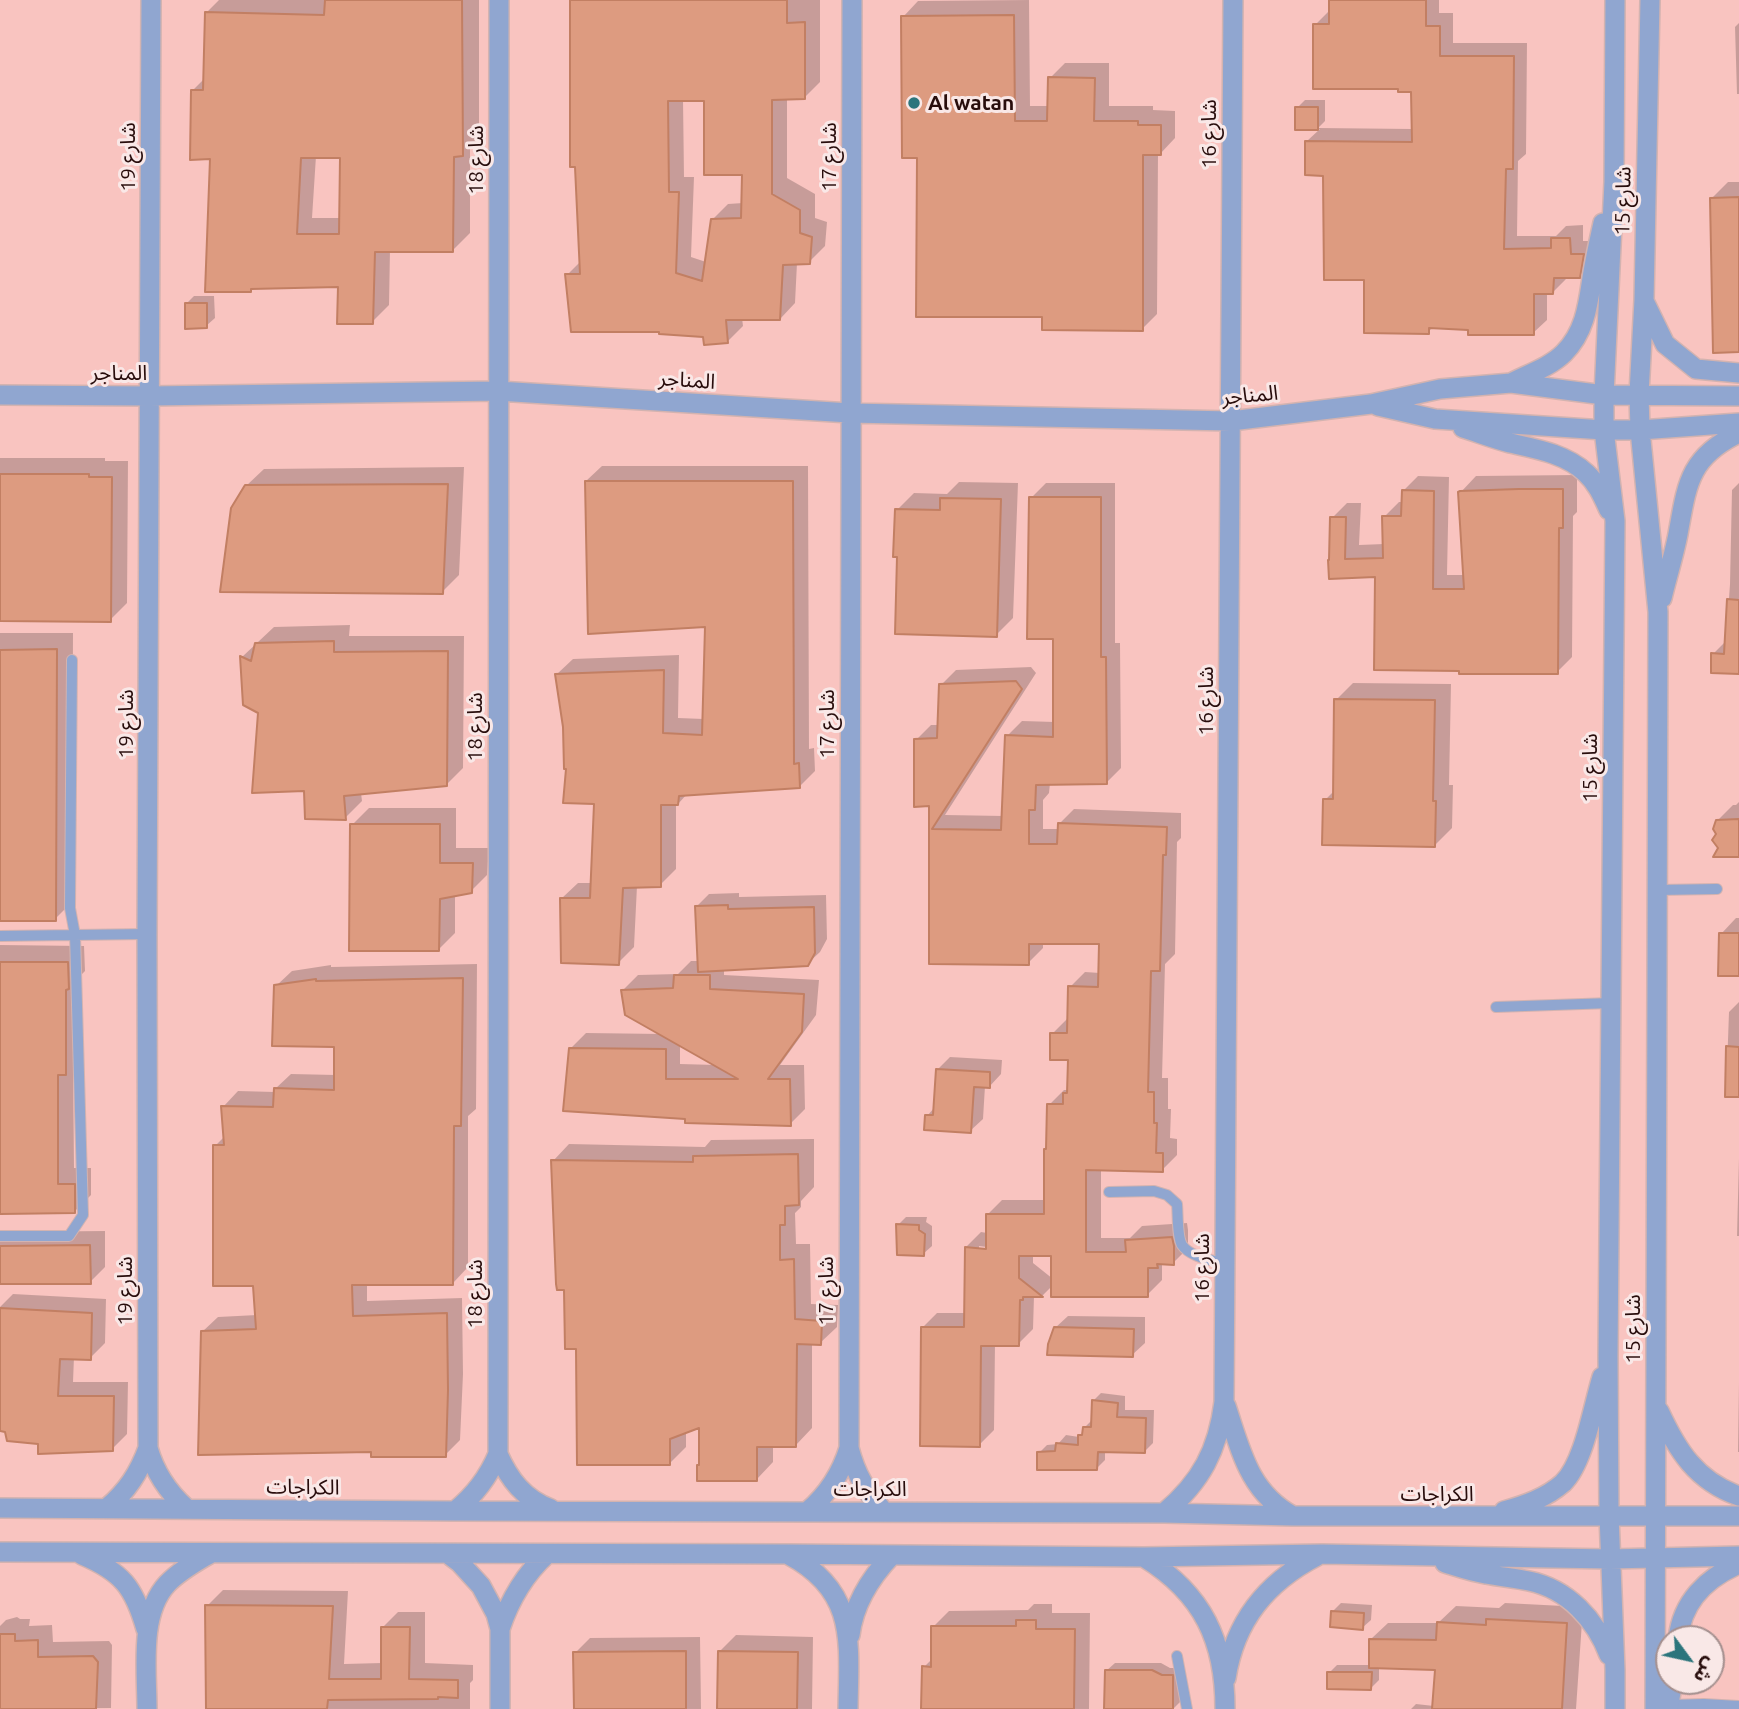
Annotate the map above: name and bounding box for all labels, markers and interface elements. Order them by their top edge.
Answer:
place label: Al watan [928,90,1014,116]
marker: Al watan [906,95,922,111]
street label: شارع 16 [1196,99,1222,169]
street label: شارع 19 [115,122,141,192]
street label: شارع 17 [816,122,842,192]
street label: شارع 18 [463,125,489,195]
street label: شارع 15 [1610,166,1636,236]
street label: المناجر [91,360,147,386]
street label: المناجر [658,365,716,395]
street label: المناجر [1221,380,1279,410]
street label: شارع 16 [1193,666,1219,736]
street label: شارع 19 [113,689,139,759]
street label: شارع 17 [814,689,840,759]
street label: شارع 18 [462,692,488,762]
street label: شارع 15 [1577,733,1603,803]
street label: شارع 16 [1189,1233,1215,1303]
street label: شارع 19 [112,1256,138,1326]
street label: شارع 17 [813,1256,839,1326]
street label: شارع 18 [462,1259,488,1329]
street label: شارع 15 [1620,1294,1646,1364]
street label: الكراجات [266,1474,340,1500]
street label: الكراجات [833,1476,907,1502]
street label: الكراجات [1400,1481,1474,1507]
north arrow [1655,1625,1725,1695]
text: ش [1690,1653,1722,1687]

